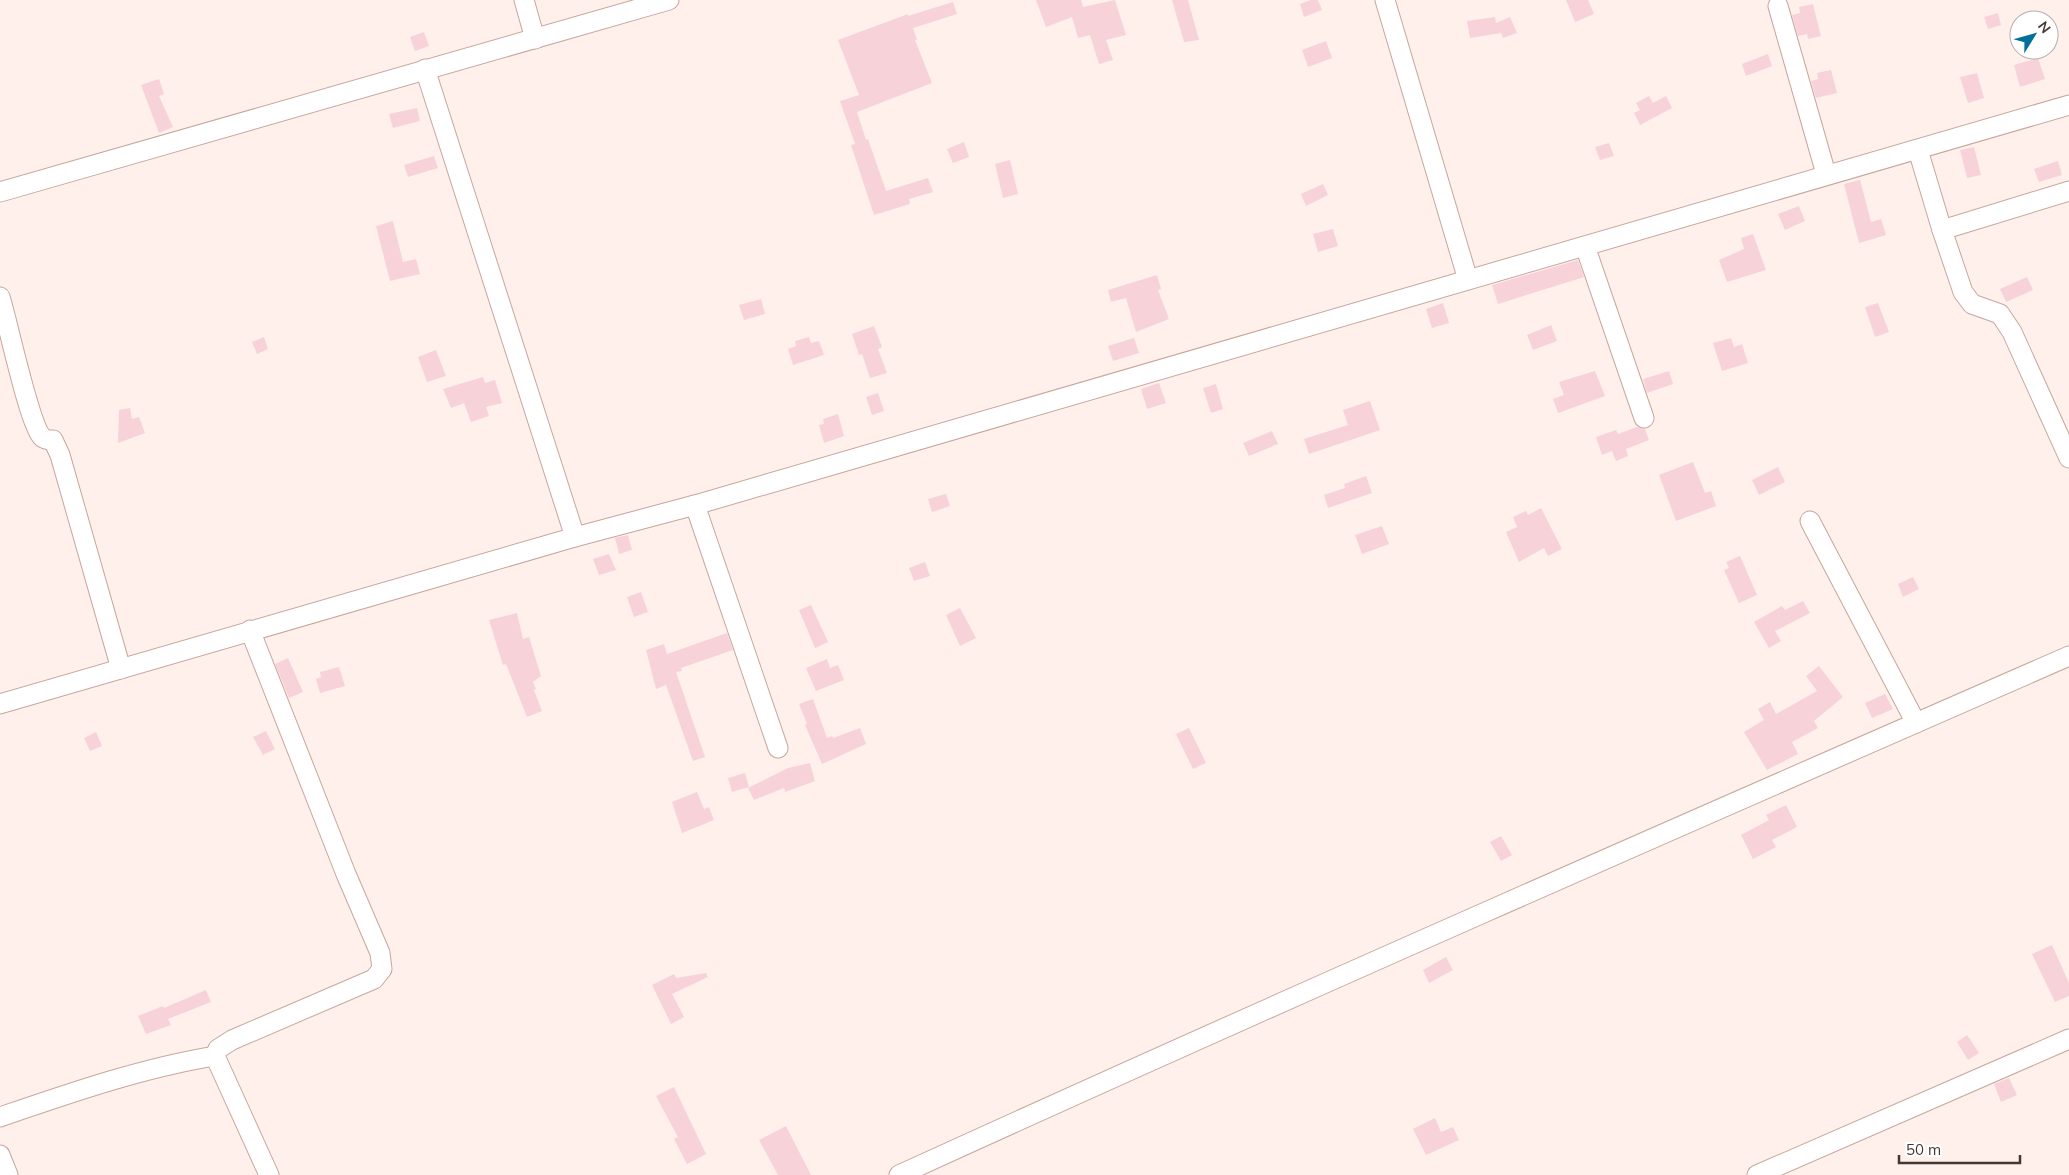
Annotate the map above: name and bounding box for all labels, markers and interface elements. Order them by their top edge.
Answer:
north arrow [2009,10,2059,60]
text: N [2034,18,2055,37]
scale bar [1899,1132,2020,1164]
text: 50 m [1906,1140,1941,1159]

